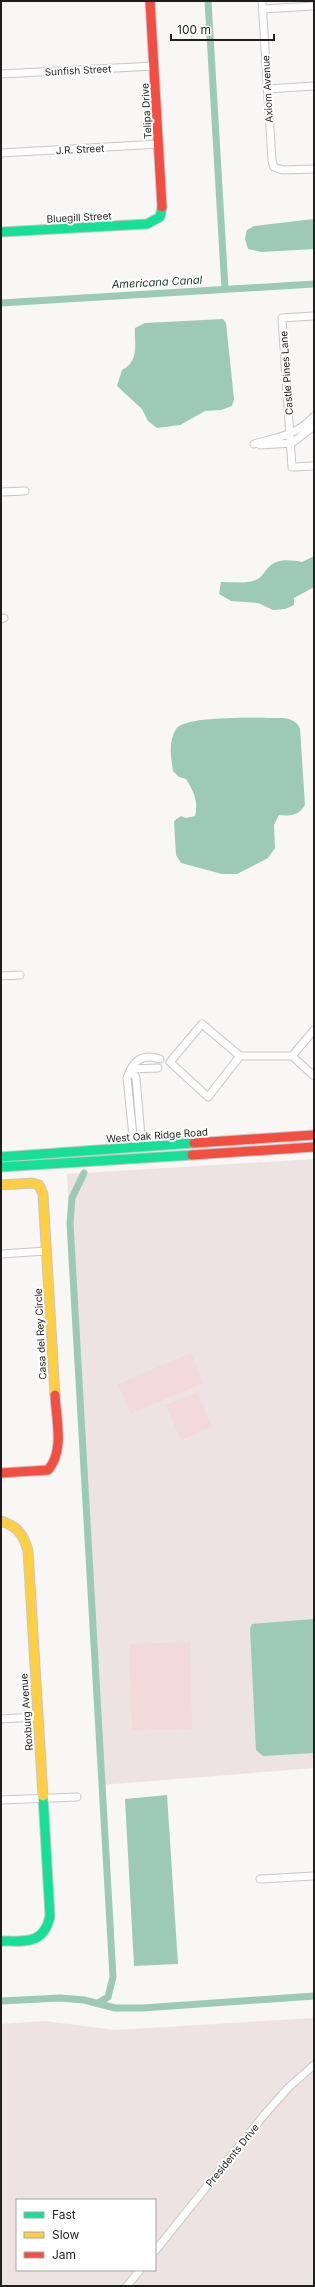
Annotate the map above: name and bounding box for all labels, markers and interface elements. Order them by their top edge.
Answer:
scale bar [171,16,274,42]
text: 100 m [177,22,211,37]
street label: Axiom Avenue [259,55,275,123]
street label: Sunfish Street [44,62,112,78]
street label: Telipa Drive [139,83,153,139]
street label: J.R. Street [55,142,105,156]
street label: Bluegill Street [46,209,113,225]
water label: Americana Canal [110,273,203,291]
street label: Castle Pines Lane [277,330,295,415]
street label: West Oak Ridge Road [106,1125,208,1145]
street label: Casa del Rey Circle [32,1288,48,1380]
street label: Roxburg Avenue [17,1673,35,1751]
street label: Presidents Drive [203,2121,261,2189]
legend [16,2199,156,2271]
text: Fast [52,2207,76,2222]
text: Slow [52,2227,80,2242]
text: Jam [52,2247,76,2262]

